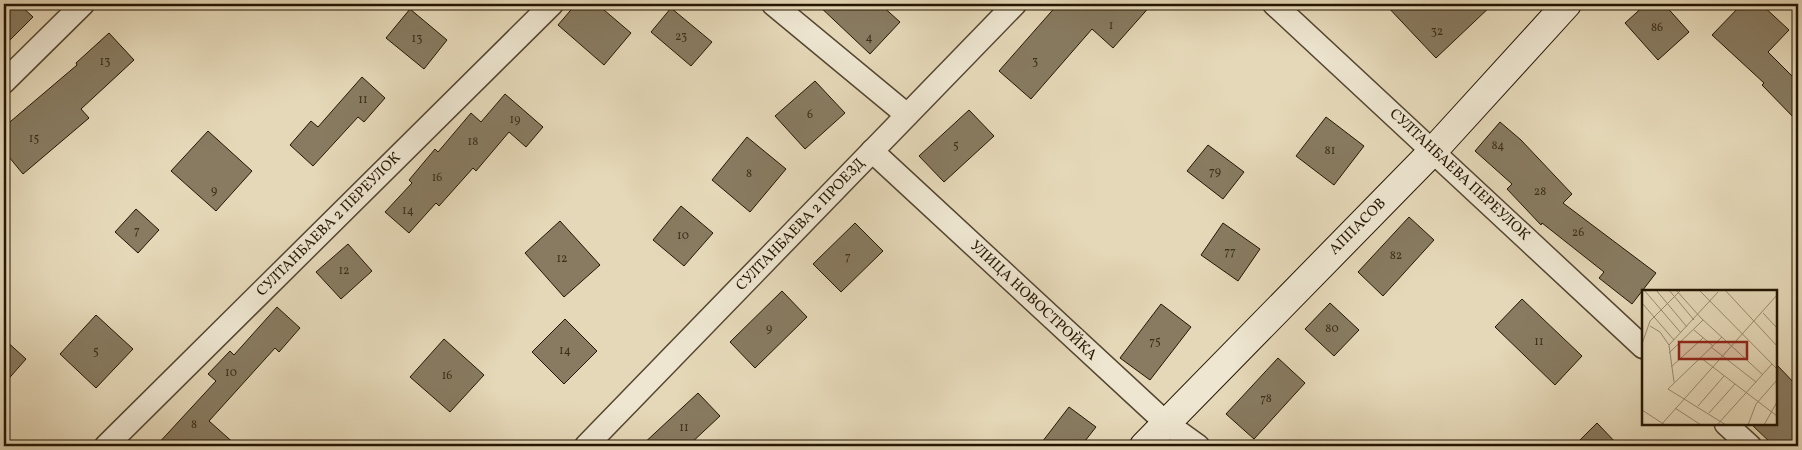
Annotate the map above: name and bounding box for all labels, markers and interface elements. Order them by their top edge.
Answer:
house number: 1 [1109,18,1113,34]
house number: 86 [1651,20,1663,36]
house number: 32 [1431,24,1443,40]
house number: 23 [675,29,687,45]
house number: 4 [865,30,873,46]
house number: 13 [412,31,422,47]
house number: 13 [100,54,110,70]
house number: 3 [1032,54,1038,70]
house number: 11 [358,92,368,108]
street label: СУЛТАНБАЕВА ПЕРЕУЛОК [1384,104,1534,246]
house number: 6 [807,107,813,123]
house number: 19 [510,112,520,128]
house number: 15 [29,131,39,147]
house number: 18 [468,134,478,150]
house number: 5 [953,138,959,154]
house number: 84 [1492,138,1504,154]
house number: 81 [1325,143,1335,159]
street label: СУЛТАНБАЕВА 2 ПЕРЕУЛОК [252,148,406,302]
street label: СУЛТАНБАЕВА 2 ПРОЕЗД [732,154,870,296]
house number: 79 [1209,164,1221,180]
house number: 8 [746,166,752,182]
house number: 16 [432,170,442,186]
house number: 9 [211,183,217,199]
house number: 28 [1534,184,1546,200]
street label: АППАСОВ [1325,194,1391,260]
house number: 14 [402,203,414,219]
house number: 7 [134,223,140,239]
house number: 26 [1572,225,1584,241]
house number: 10 [677,228,689,244]
street label: УЛИЦА НОВОСТРОЙКА [965,236,1102,366]
house number: 77 [1224,244,1236,260]
house number: 82 [1390,248,1402,264]
house number: 7 [845,249,851,265]
house number: 12 [556,251,568,267]
house number: 12 [338,263,350,279]
inset map [1642,290,1777,425]
house number: 9 [766,321,772,337]
house number: 80 [1325,321,1339,337]
house number: 75 [1149,334,1161,350]
house number: 11 [1534,334,1544,350]
house number: 14 [559,343,571,359]
house number: 5 [93,344,99,360]
house number: 10 [225,365,237,381]
house number: 16 [442,368,452,384]
house number: 78 [1260,391,1272,407]
house number: 8 [191,417,197,433]
house number: 11 [679,420,689,436]

